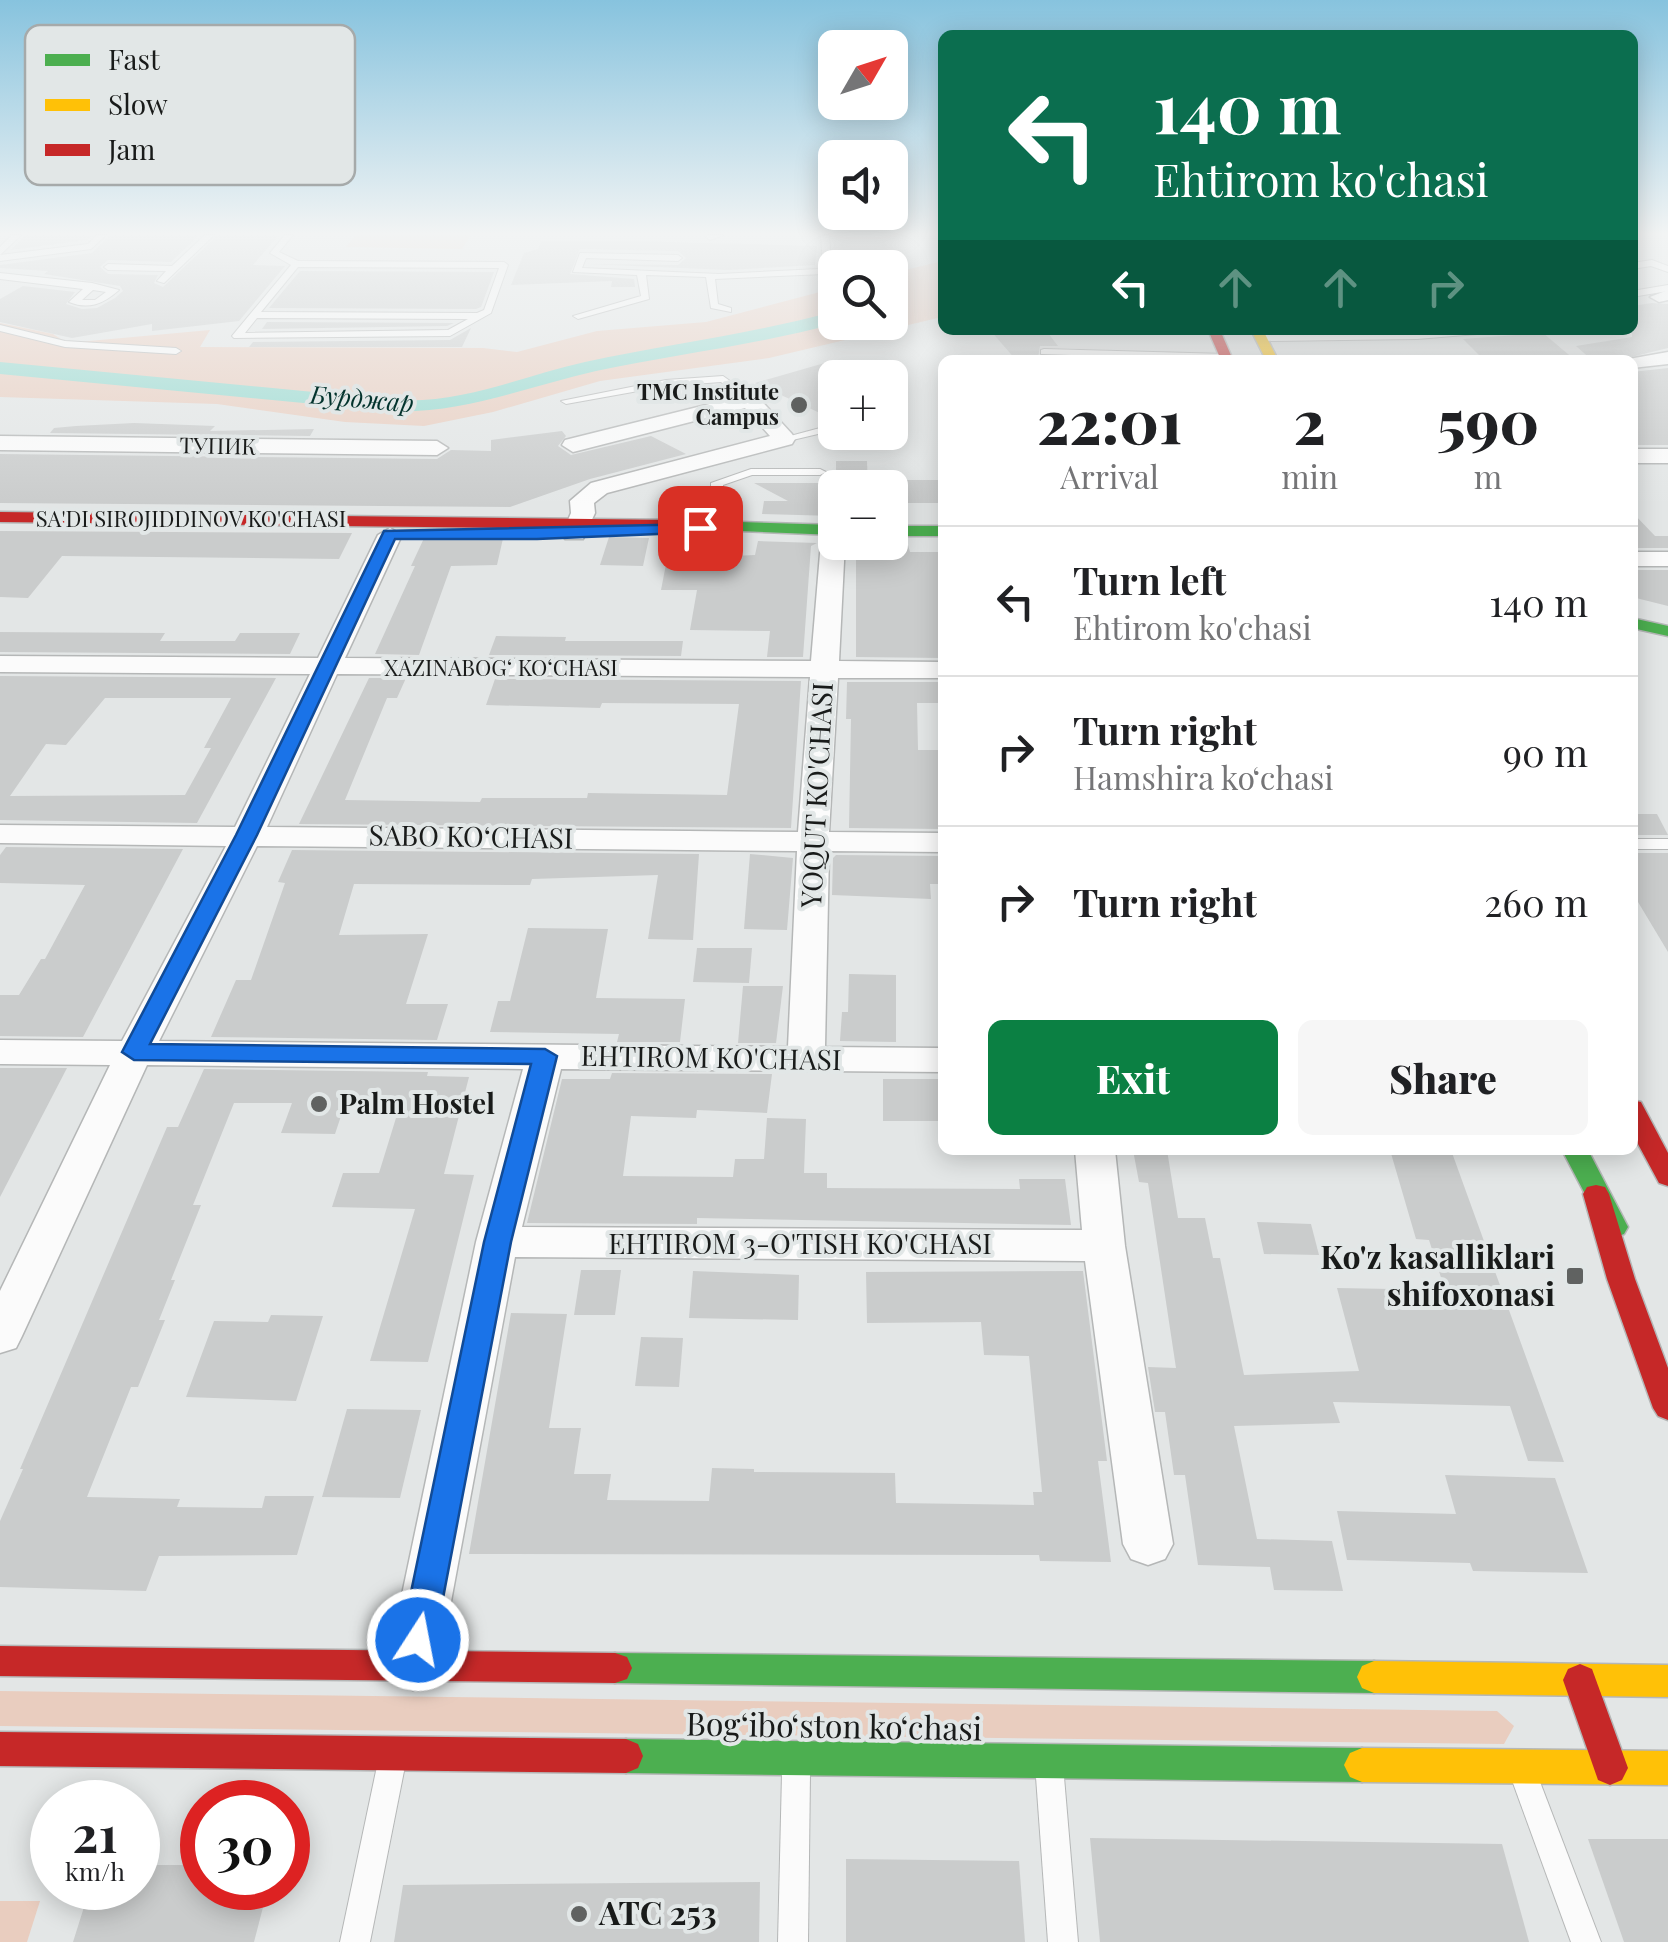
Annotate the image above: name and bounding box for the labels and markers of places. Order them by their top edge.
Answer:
place label: TMC Institute Campus [637,376,779,431]
marker: TMC Institute Campus [788,394,810,416]
pin [658,486,743,571]
place label: Palm Hostel [339,1084,495,1121]
marker: Palm Hostel [308,1093,330,1115]
place label: Ko'z kasalliklari shifoxonasi [1320,1234,1555,1314]
marker: Ko'z kasalliklari shifoxonasi [1564,1265,1586,1287]
place label: АТС 253 [598,1890,717,1933]
marker: АТС 253 [568,1903,590,1925]

